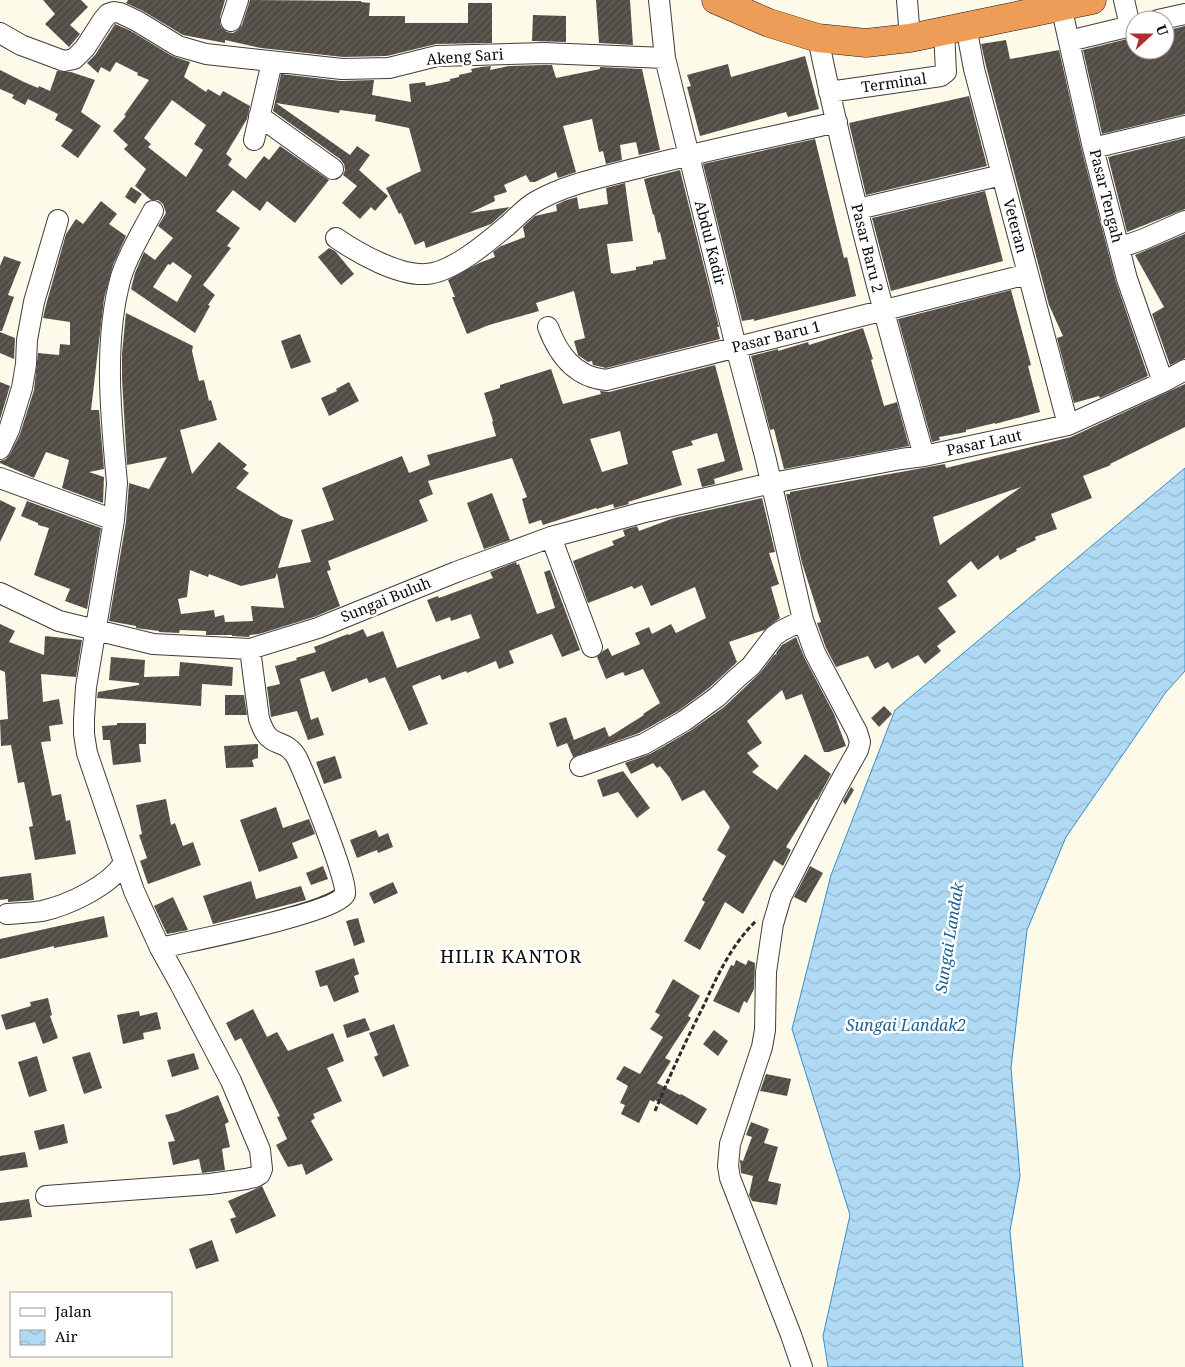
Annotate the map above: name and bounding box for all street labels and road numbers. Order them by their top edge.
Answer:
street label: Akeng Sari [426,43,504,69]
street label: Terminal [860,68,928,96]
street label: Pasar Tengah [1086,147,1128,245]
street label: Veteran [999,196,1033,255]
street label: Abdul Kadir [691,198,731,287]
street label: Pasar Baru 2 [847,201,889,294]
street label: Pasar Baru 1 [729,315,822,357]
street label: Pasar Laut [944,424,1023,460]
street label: Sungai Buluh [338,572,434,626]

